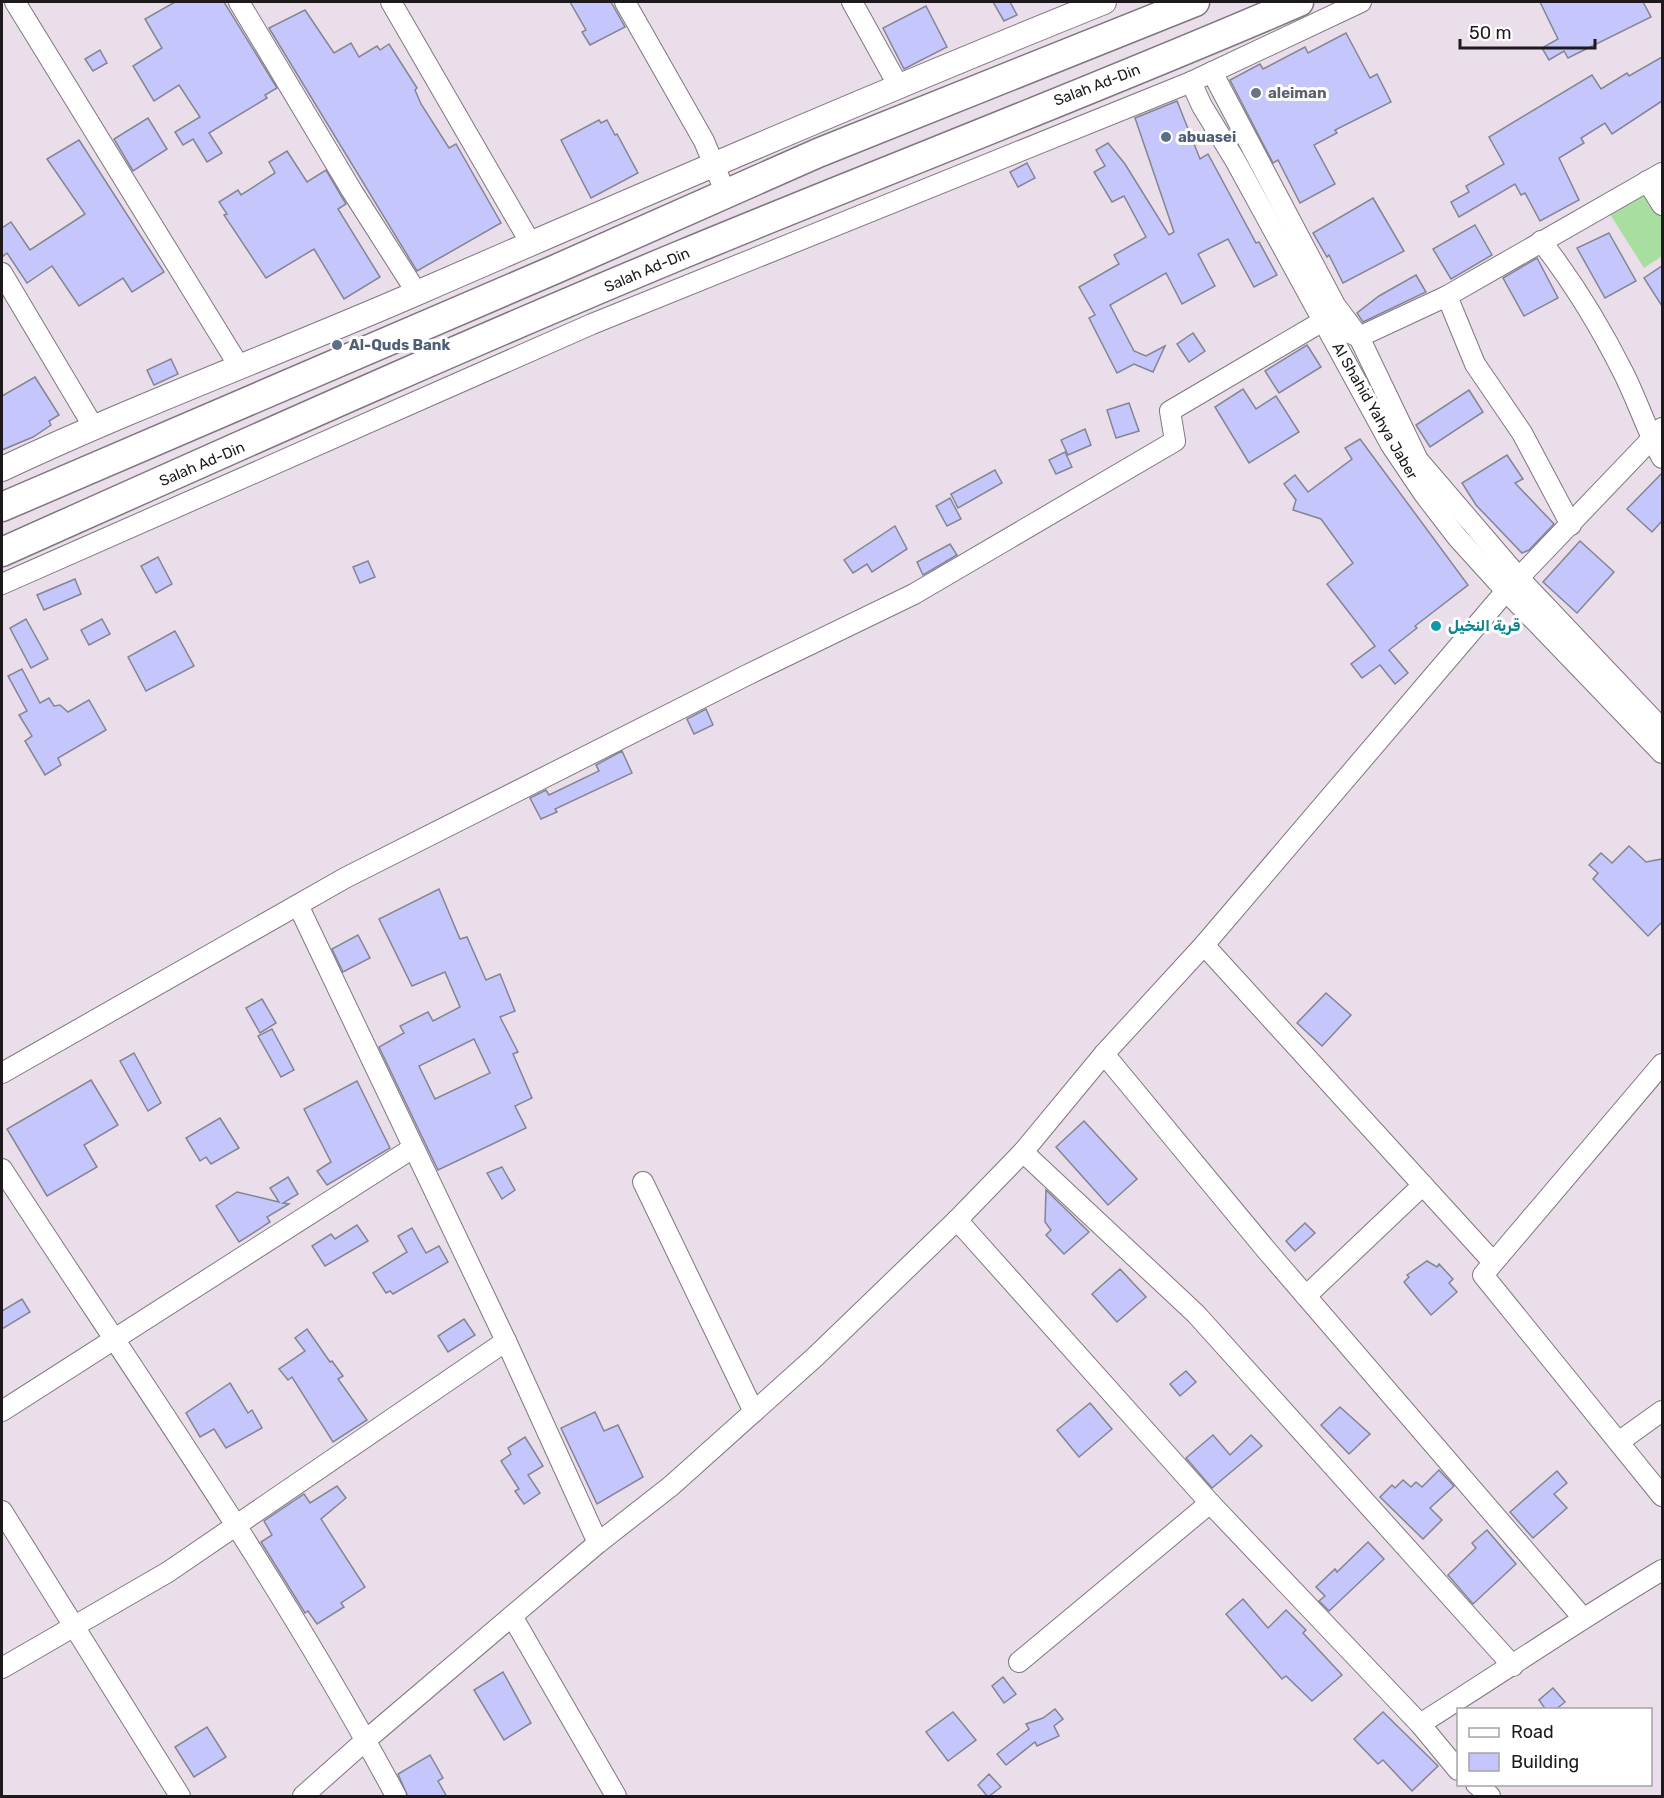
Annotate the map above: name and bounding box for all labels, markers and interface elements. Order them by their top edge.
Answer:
scale bar [1460,12,1595,50]
text: 50 m [1469,22,1512,44]
street label: Salah Ad-Din [1051,60,1143,110]
place label: aleiman [1268,84,1327,102]
marker: aleiman [1249,86,1263,100]
place label: abuasei [1178,128,1236,146]
marker: abuasei [1159,130,1173,144]
street label: Salah Ad-Din [602,244,692,296]
place label: Al-Quds Bank [349,336,450,354]
marker: Al-Quds Bank [330,338,344,352]
street label: Al Shahid Yahya Jaber [1328,339,1422,483]
street label: Salah Ad-Din [157,438,247,490]
place label: قرية النخيل [1448,617,1521,635]
marker: قرية النخيل [1429,619,1443,633]
legend [1457,1708,1652,1786]
text: Road [1511,1721,1554,1743]
text: Building [1511,1751,1579,1773]

